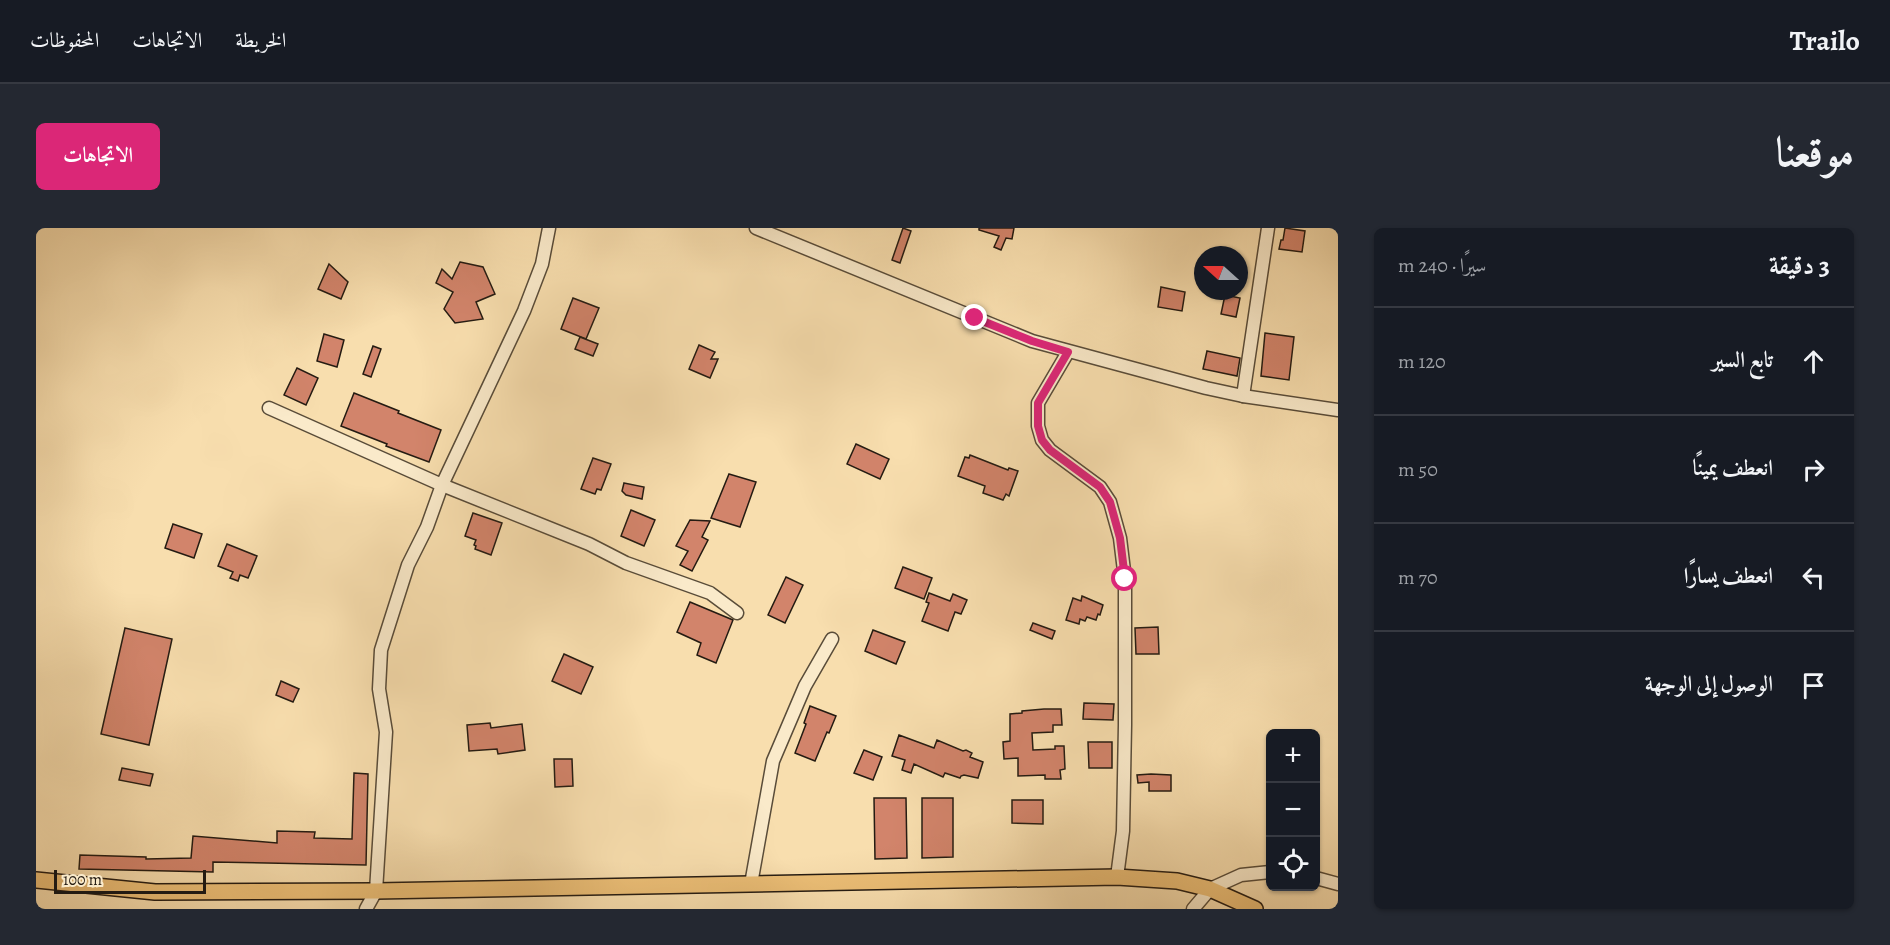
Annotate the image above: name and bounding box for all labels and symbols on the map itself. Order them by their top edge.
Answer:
north arrow [1194,246,1248,300]
route end [961,304,987,330]
route start [1111,565,1137,591]
scale bar [54,867,206,894]

